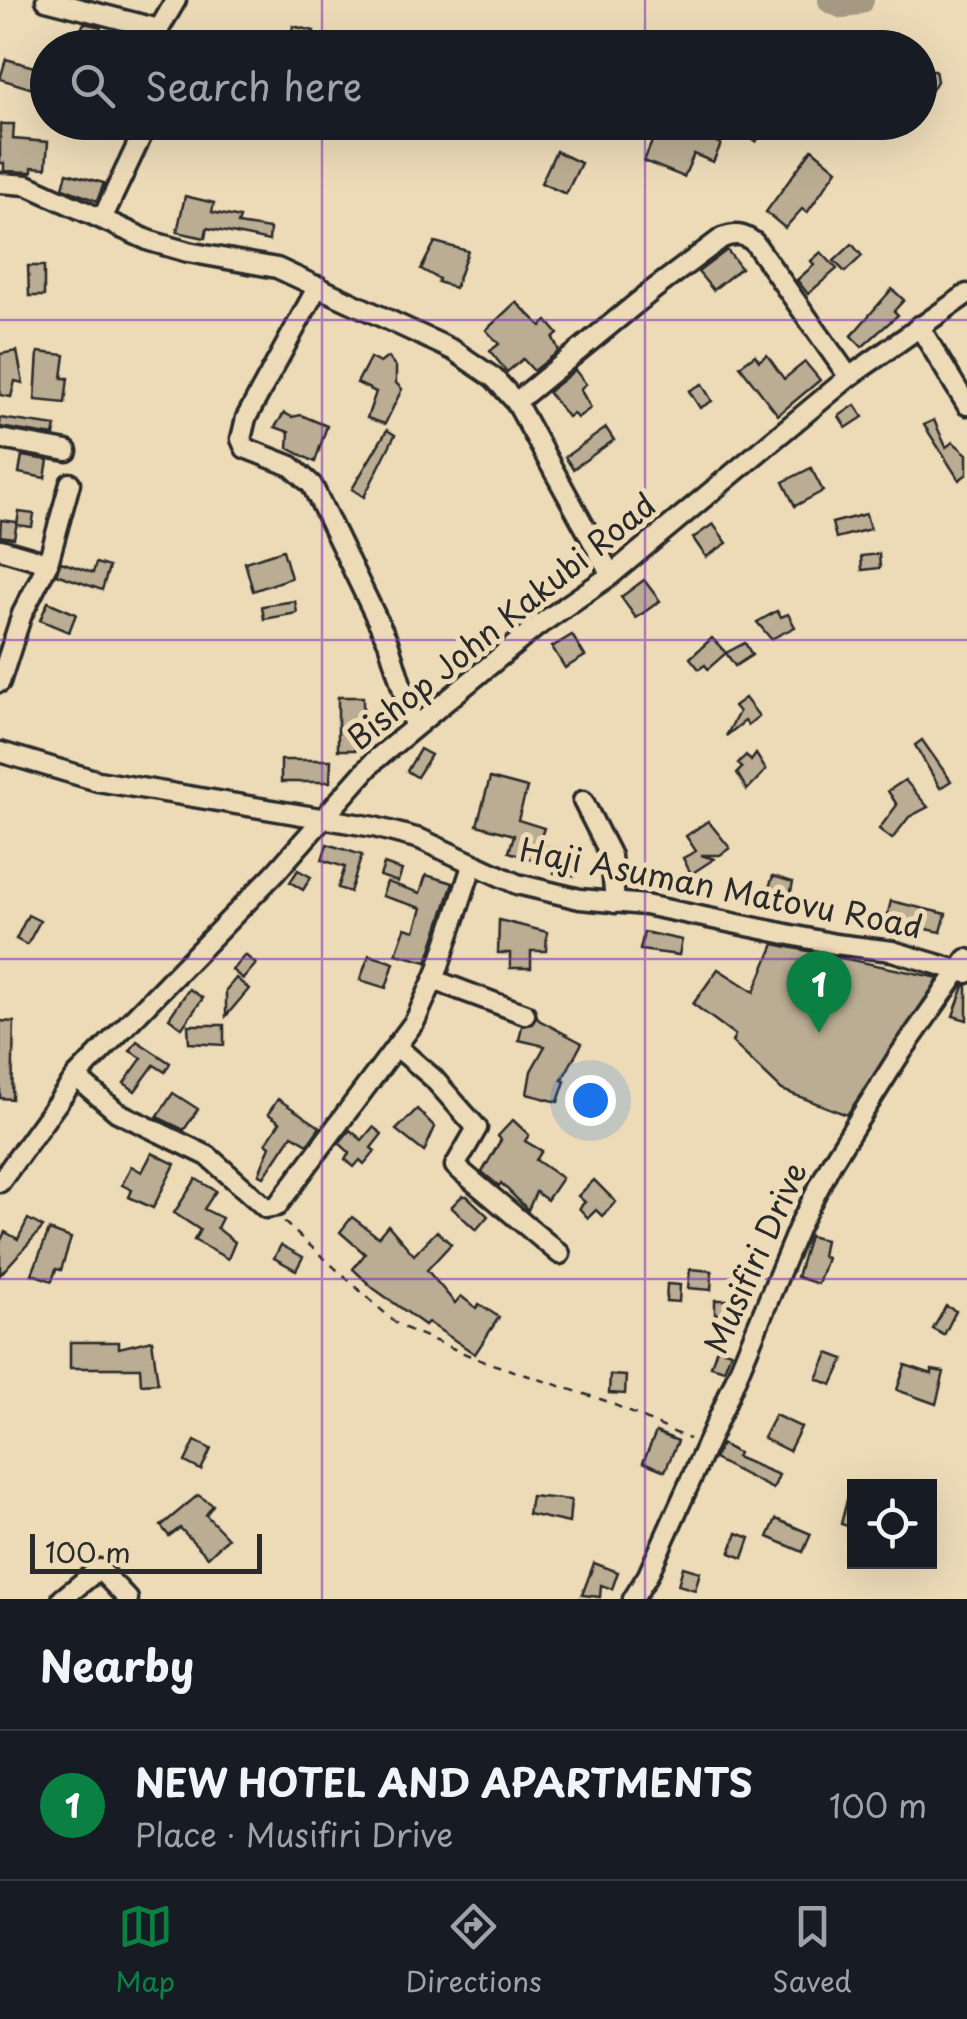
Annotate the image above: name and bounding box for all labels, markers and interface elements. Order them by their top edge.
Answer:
search box [30,30,937,140]
text: Search here [145,57,362,114]
icon: search [65,58,120,113]
street label: Bishop John Kakubi Road [336,481,666,760]
street label: Haji Asuman Matovu Road [516,824,927,950]
pin: 1 [786,950,852,1033]
your location [565,1075,616,1126]
street label: Musifiri Drive [690,1154,818,1361]
map controls [847,1479,937,1569]
button: locate [847,1479,937,1569]
scale bar [30,1529,262,1574]
text: 100 m [45,1530,131,1573]
text: Nearby [40,1633,194,1696]
text: NEW HOTEL AND APARTMENTS [135,1753,753,1810]
text: 1 [65,1781,80,1829]
text: 100 m [829,1781,927,1829]
text: Place · Musifiri Drive [135,1810,453,1858]
tab: Map [115,1899,175,2002]
tab: Directions [406,1899,542,2002]
tab: Saved [772,1899,852,2002]

